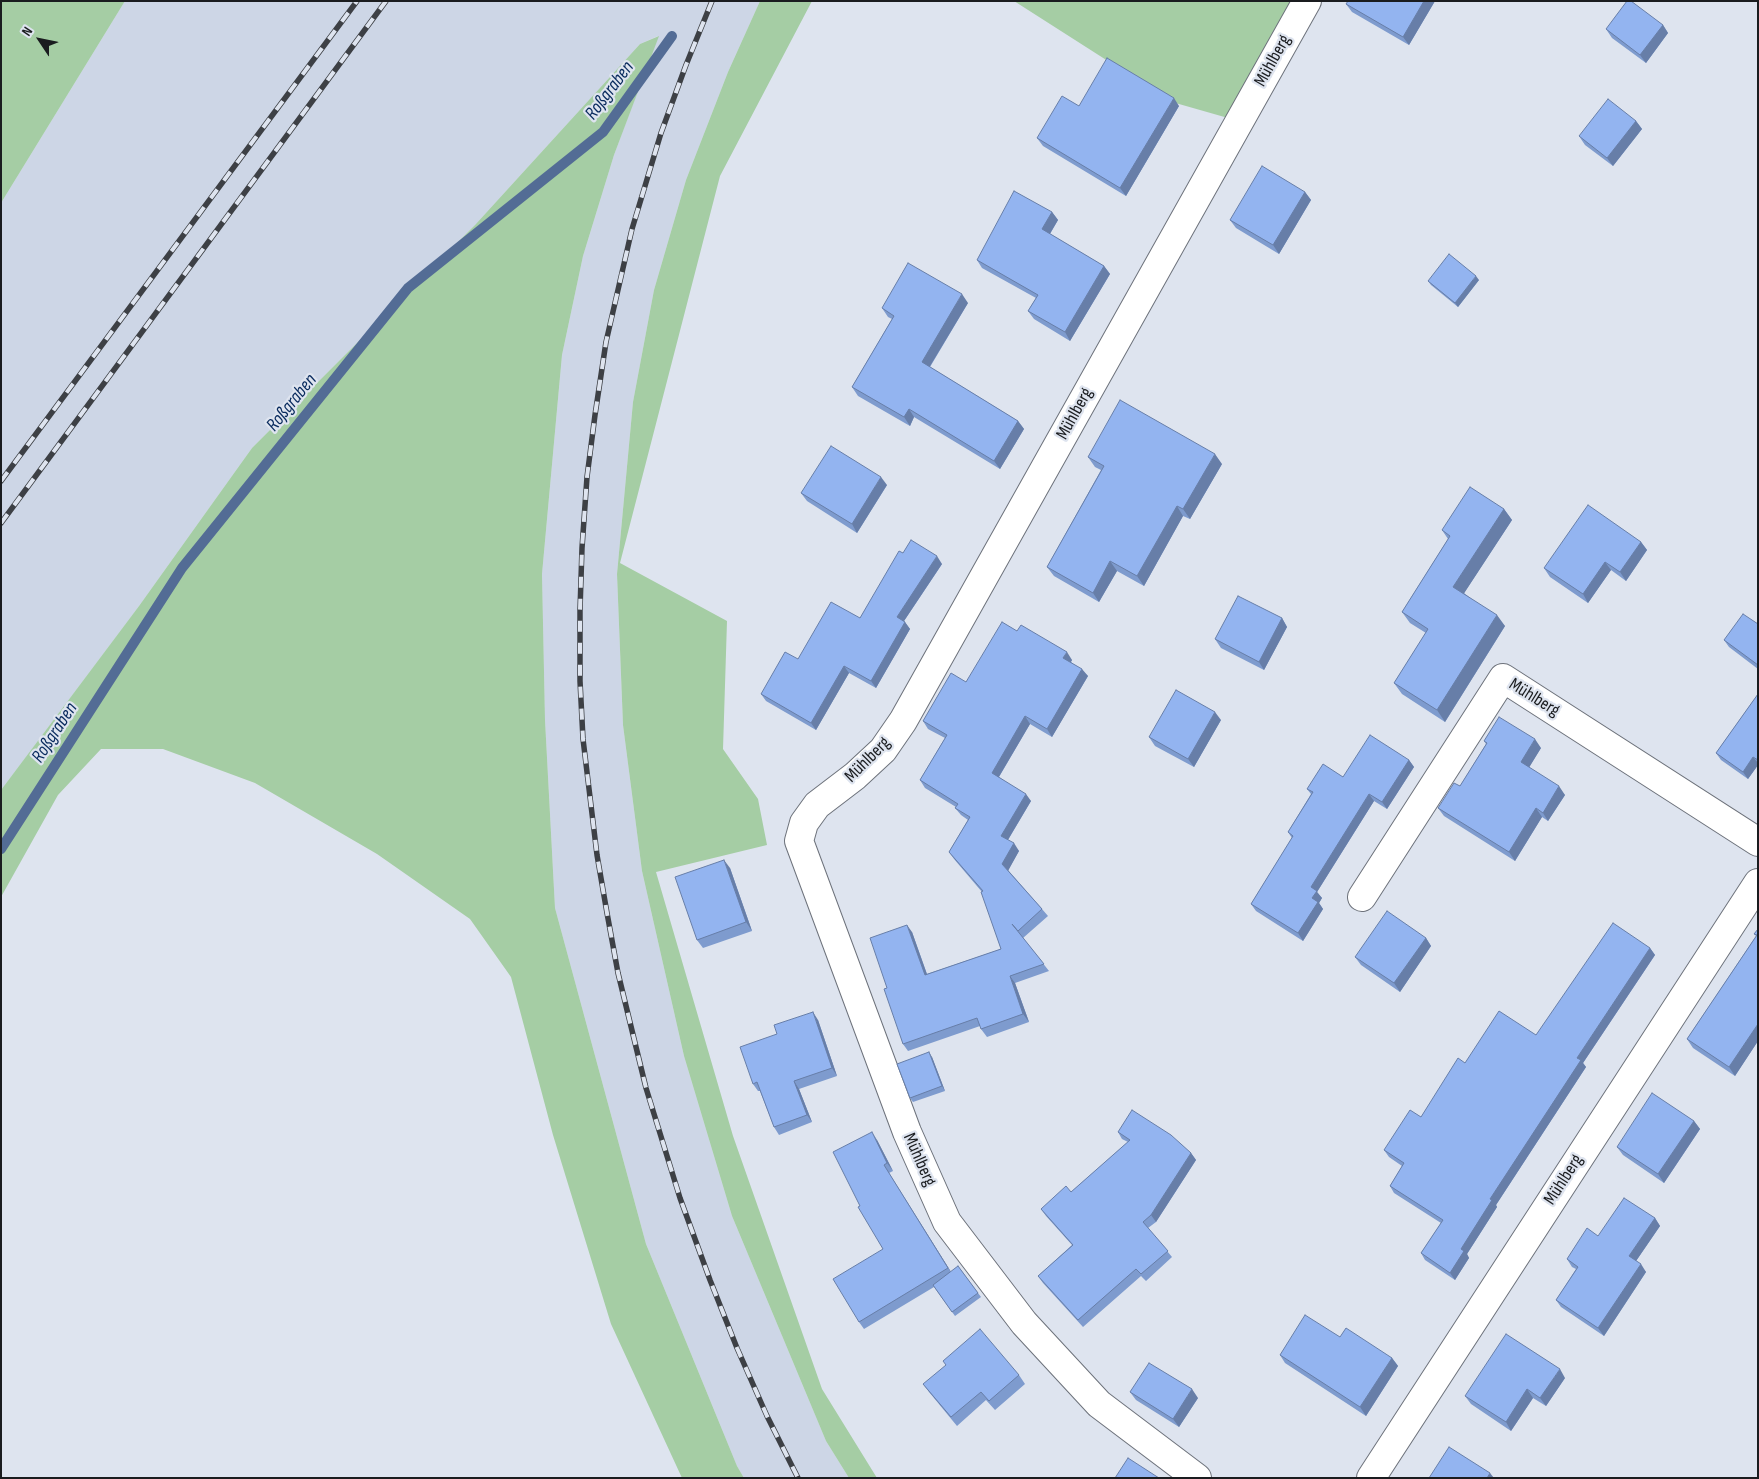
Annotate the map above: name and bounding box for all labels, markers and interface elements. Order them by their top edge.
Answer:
north arrow [15,15,65,65]
text: N [18,23,36,39]
street label: Mühlberg [1250,31,1296,91]
water label: Roßgraben [581,57,639,125]
water label: Roßgraben [262,370,322,436]
street label: Mühlberg [1052,384,1098,444]
street label: Mühlberg [1505,674,1563,722]
water label: Roßgraben [27,699,83,767]
street label: Mühlberg [841,733,895,787]
street label: Mühlberg [898,1130,940,1190]
street label: Mühlberg [1540,1151,1588,1209]

